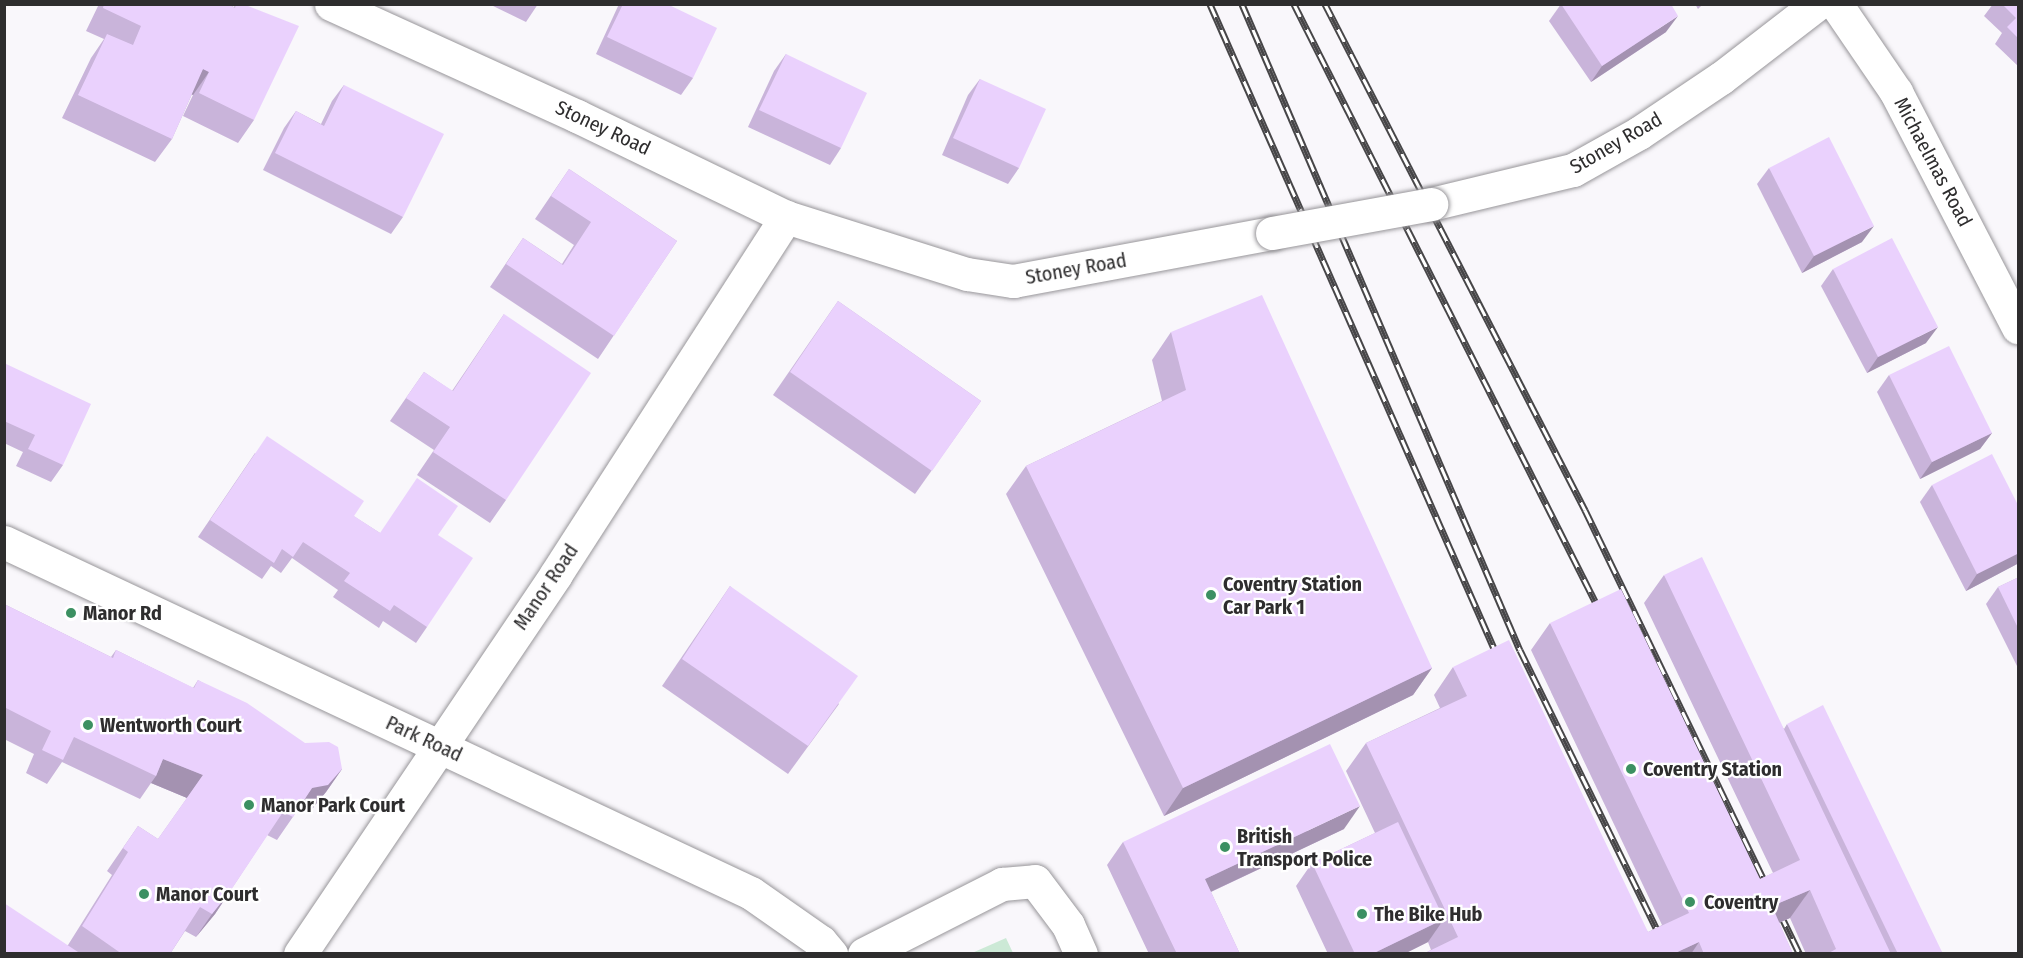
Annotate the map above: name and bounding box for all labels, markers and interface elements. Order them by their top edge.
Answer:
street label: Michaelmas Road [1889,93,1977,231]
street label: Stoney Road [552,96,654,160]
street label: Stoney Road [1566,107,1666,179]
street label: Stoney Road [1024,248,1128,290]
street label: Manor Road [509,540,583,634]
place label: Coventry Station Car Park 1 [1223,572,1362,619]
marker: Coventry Station Car Park 1 [1204,588,1218,602]
place label: Manor Rd [83,601,162,625]
marker: Manor Rd [64,606,78,620]
street label: Park Road [382,711,466,767]
place label: Wentworth Court [100,713,242,737]
marker: Wentworth Court [81,718,95,732]
place label: Coventry Station [1643,757,1782,781]
marker: Coventry Station [1624,762,1638,776]
place label: Manor Park Court [261,793,405,817]
marker: Manor Park Court [242,798,256,812]
place label: British Transport Police [1237,824,1372,871]
marker: British Transport Police [1218,840,1232,854]
place label: Manor Court [156,882,258,906]
marker: Manor Court [137,887,151,901]
place label: Coventry [1704,890,1778,914]
marker: Coventry [1681,893,1699,911]
place label: The Bike Hub [1374,902,1482,926]
marker: The Bike Hub [1355,907,1369,921]

